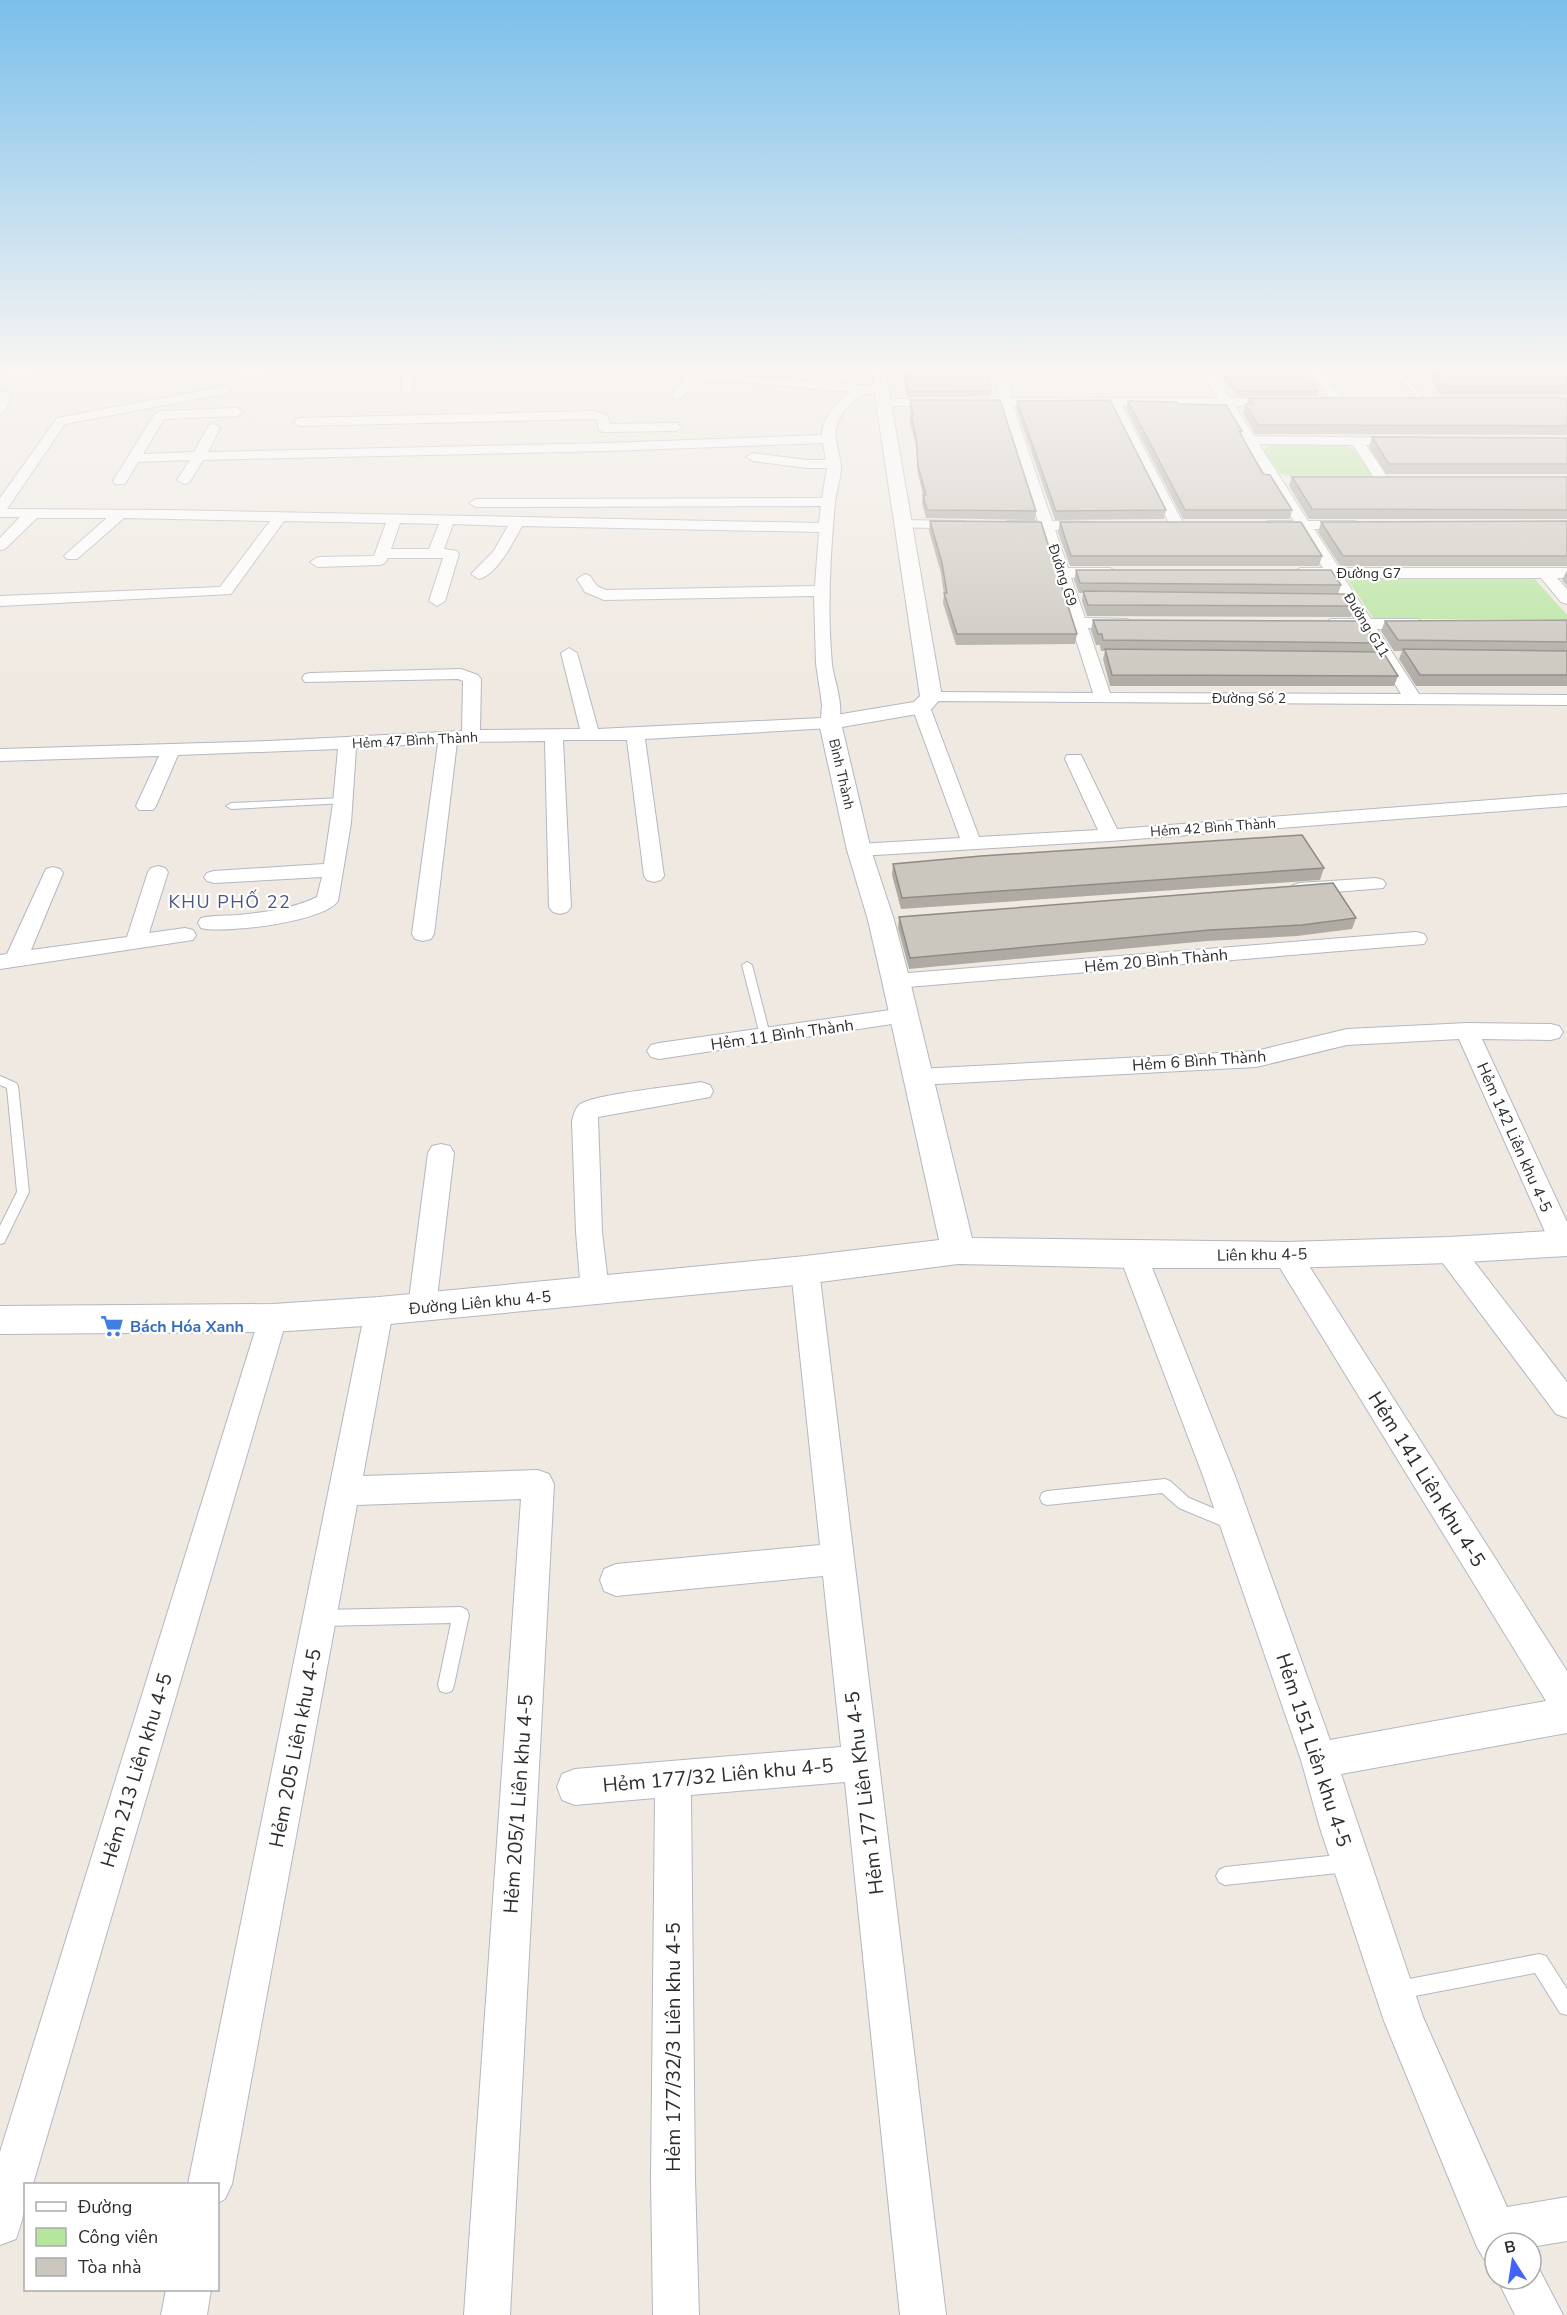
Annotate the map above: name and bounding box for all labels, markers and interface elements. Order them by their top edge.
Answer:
street label: Đường G9 [1043,541,1082,609]
street label: Đường G7 [1336,564,1401,583]
street label: Đường G11 [1339,589,1394,661]
street label: Đường Số 2 [1211,689,1286,708]
street label: Hẻm 47 Bình Thành [352,728,478,753]
street label: Bình Thành [824,737,859,811]
street label: Hẻm 42 Bình Thành [1150,814,1277,841]
district label: KHU PHỐ 22 [169,889,291,914]
street label: Hẻm 20 Bình Thành [1083,944,1229,978]
street label: Hẻm 11 Bình Thành [709,1014,855,1056]
street label: Hẻm 6 Bình Thành [1131,1045,1267,1077]
street label: Hẻm 142 Liên khu 4-5 [1471,1059,1557,1216]
street label: Liên khu 4-5 [1217,1243,1307,1267]
street label: Đường Liên khu 4-5 [407,1286,552,1320]
supermarket icon: Bách Hóa Xanh [99,1313,125,1339]
place label: Bách Hóa Xanh [130,1316,244,1338]
street label: Hẻm 141 Liên khu 4-5 [1362,1386,1492,1572]
street label: Hẻm 205 Liên khu 4-5 [263,1646,328,1850]
street label: Hẻm 151 Liên khu 4-5 [1269,1650,1358,1850]
street label: Hẻm 213 Liên khu 4-5 [94,1670,179,1871]
street label: Hẻm 177 Liên Khu 4-5 [839,1690,890,1896]
street label: Hẻm 205/1 Liên khu 4-5 [497,1693,540,1915]
street label: Hẻm 177/32 Liên khu 4-5 [601,1752,835,1799]
street label: Hẻm 177/32/3 Liên khu 4-5 [660,1922,687,2172]
legend [24,2183,219,2291]
text: Đường [77,2195,132,2219]
text: Công viên [78,2225,158,2249]
north arrow [1483,2231,1543,2291]
text: B [1502,2235,1518,2259]
text: Tòa nhà [78,2255,142,2279]

